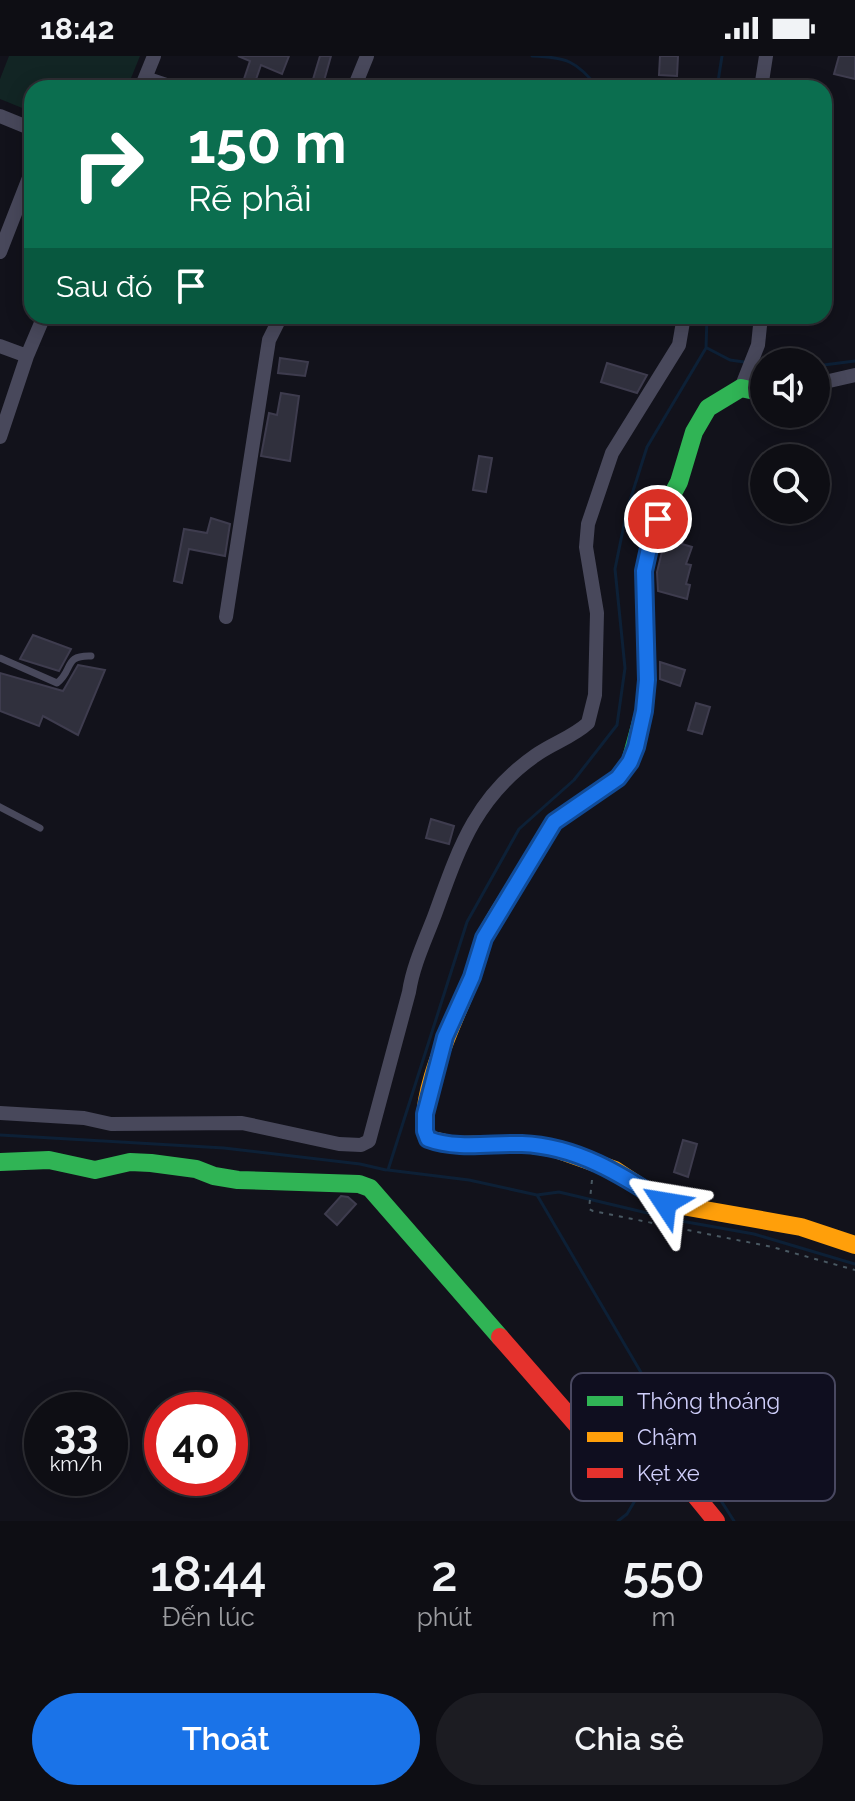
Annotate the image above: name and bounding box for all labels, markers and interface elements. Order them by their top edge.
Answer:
text: 18:42 [40,11,114,46]
text: 150 m [188,110,347,176]
icon: right [56,112,160,216]
text: Rẽ phải [188,177,312,219]
icon: arrive [169,264,213,308]
text: Sau đó [56,269,153,304]
map controls [750,348,830,524]
button: sound [750,348,830,428]
button: search [750,444,830,524]
pin [624,485,692,553]
icon: arrive [636,497,680,541]
position arrow [623,1161,707,1245]
legend [571,1373,835,1501]
text: Thông thoáng [637,1388,780,1414]
speed limit sign: 40 [144,1392,248,1496]
text: 33 [54,1410,98,1457]
text: Chậm [637,1424,697,1450]
text: km/h [50,1452,102,1476]
text: Kẹt xe [637,1460,700,1486]
text: 18:44 [150,1546,267,1602]
text: 2 [431,1546,458,1602]
text: 550 [622,1546,705,1602]
text: Đến lúc [162,1602,255,1632]
text: phút [417,1602,472,1632]
text: m [652,1602,676,1632]
button: Thoát [32,1693,420,1785]
button: Chia sẻ [436,1693,823,1785]

